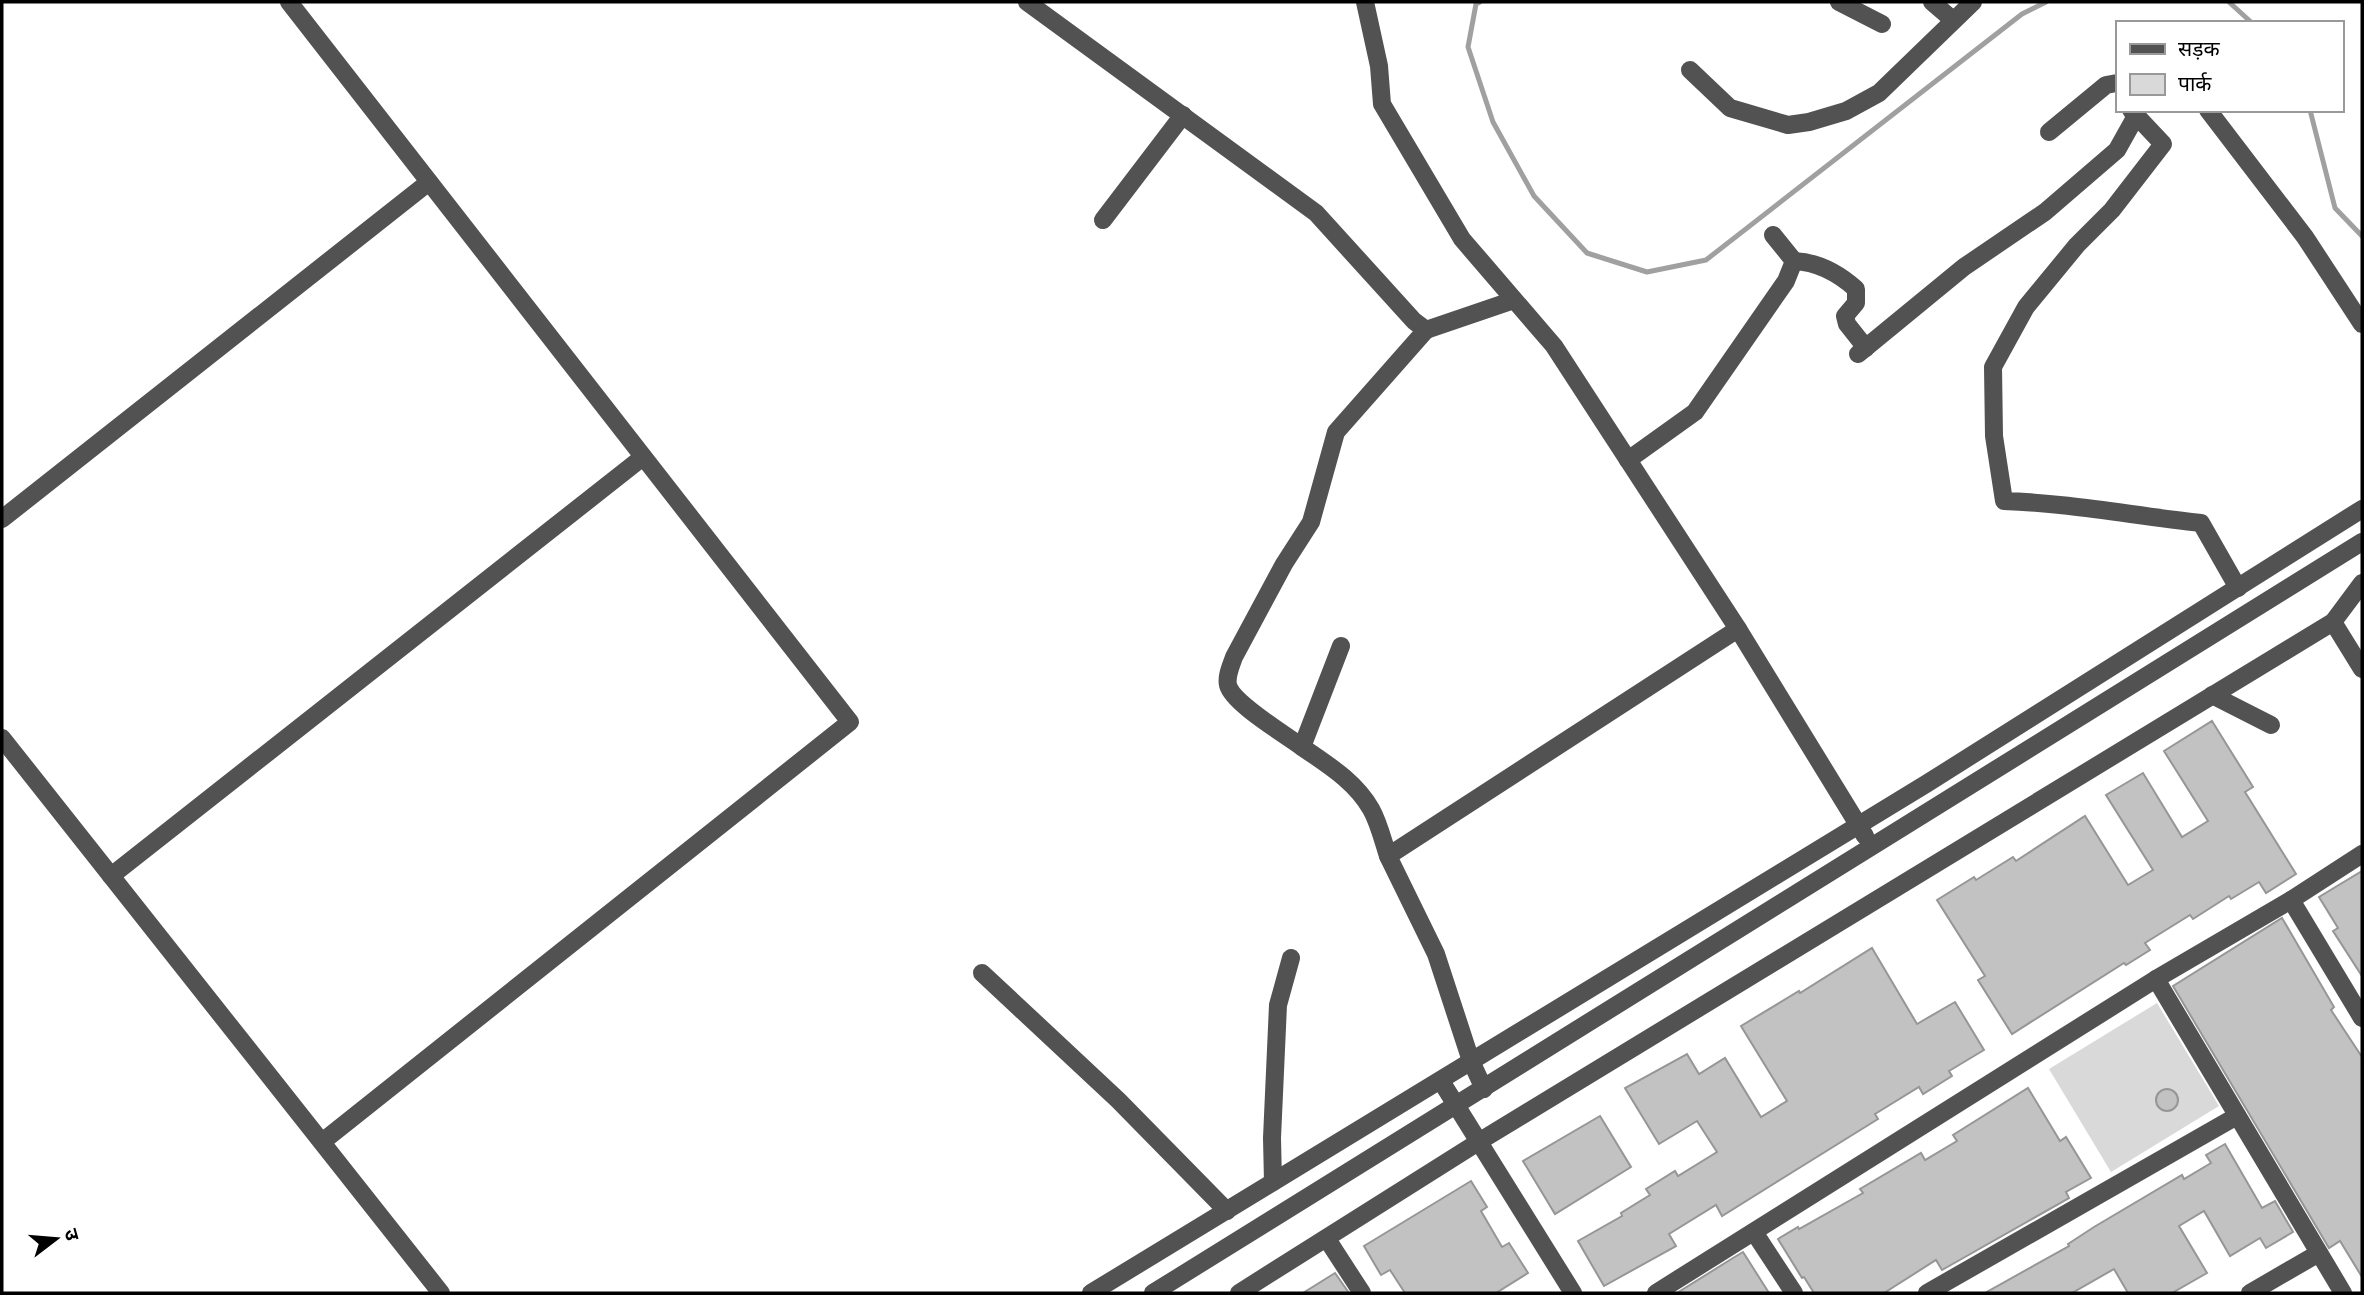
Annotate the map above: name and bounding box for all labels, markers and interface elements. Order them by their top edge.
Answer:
legend [2116,21,2343,112]
text: सड़क [2178,36,2220,60]
text: पार्क [2178,71,2212,95]
north arrow [21,1204,91,1274]
text: उ [60,1226,85,1244]

